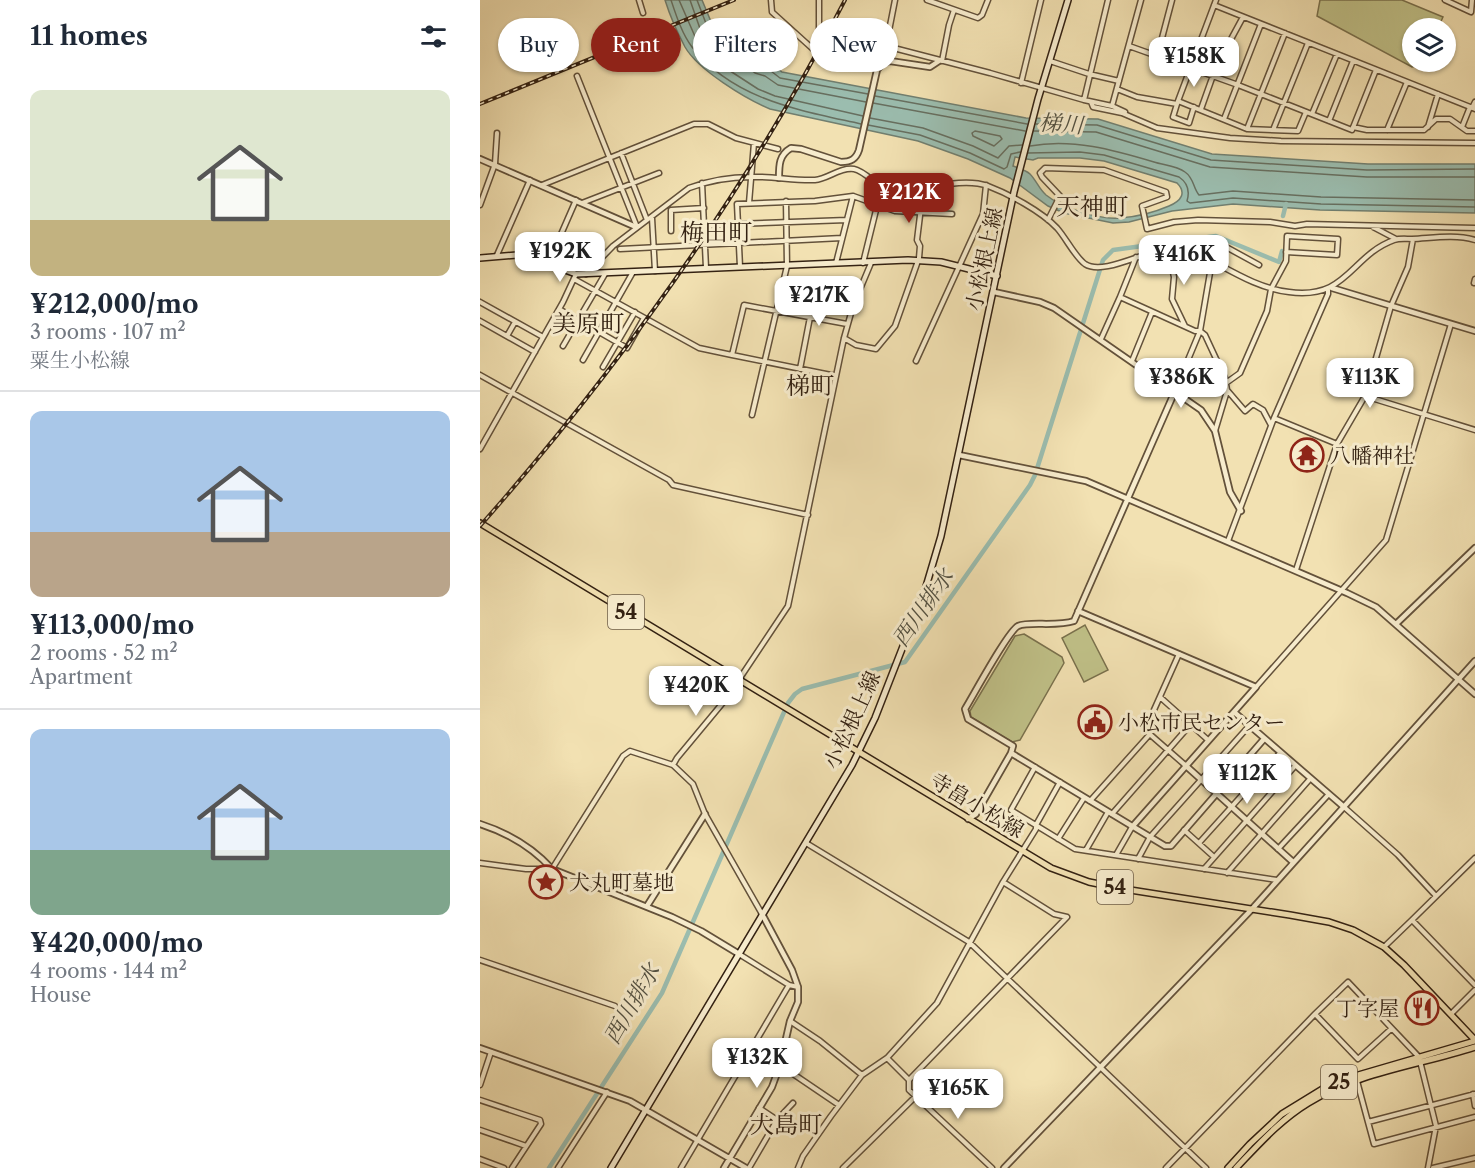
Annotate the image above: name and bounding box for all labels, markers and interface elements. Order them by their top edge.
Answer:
chip: Buy [498,18,579,72]
chip: Rent [591,18,681,72]
chip: Filters [693,18,798,72]
chip: New [810,18,898,72]
map controls [1402,18,1456,72]
button: layers [1402,18,1456,72]
text: 11 homes [30,20,148,52]
icon: filters [417,20,450,53]
pin: ¥158K [1152,37,1236,88]
text: ¥158K [1163,44,1225,68]
water label: 梯川 [1038,109,1086,139]
icon: home [186,129,294,237]
pin: ¥212K [867,173,951,224]
text: ¥212K [878,180,940,204]
district label: 天神町 [1056,192,1128,221]
street label: 小松根上線 [961,205,1007,313]
district label: 梅田町 [680,218,752,247]
pin: ¥192K [518,232,602,283]
pin: ¥416K [1142,235,1226,286]
text: ¥192K [529,239,591,263]
text: ¥416K [1153,242,1215,266]
pin: ¥217K [777,276,861,327]
text: ¥217K [789,283,849,307]
text: ¥212,000/mo [30,288,198,320]
district label: 美原町 [552,309,624,338]
text: 3 rooms · 107 m² [30,320,186,344]
text: 粟生小松線 [30,348,130,372]
pin: ¥386K [1139,358,1223,409]
pin: ¥113K [1328,358,1412,409]
text: ¥386K [1148,365,1214,389]
text: ¥113K [1341,365,1399,389]
district label: 梯町 [786,371,834,400]
temple icon: 八幡神社 [1289,437,1325,473]
place label: 八幡神社 [1330,443,1414,468]
icon: home [186,450,294,558]
water label: 西川排水 [887,563,960,652]
road number: 54 [608,595,644,629]
text: ¥113,000/mo [30,609,194,641]
text: 2 rooms · 52 m² [30,641,178,665]
text: Apartment [30,665,133,689]
pin: ¥420K [654,666,738,717]
street label: 小松根上線 [818,667,886,773]
text: ¥420K [663,673,729,697]
public building icon: 小松市民センター [1077,704,1113,740]
place label: 小松市民センター [1118,710,1285,735]
pin: ¥112K [1205,754,1289,805]
text: ¥112K [1217,761,1277,785]
street label: 寺畠小松線 [926,767,1028,843]
icon: home [186,768,294,876]
place icon: 犬丸町墓地 [528,864,564,900]
place label: 犬丸町墓地 [569,870,674,895]
road number: 54 [1097,870,1133,904]
text: ¥420,000/mo [30,927,203,959]
water label: 西川排水 [598,957,667,1049]
text: 4 rooms · 144 m² [30,959,187,983]
text: House [30,983,91,1007]
restaurant icon: 丁字屋 [1404,990,1440,1026]
place label: 丁字屋 [1336,996,1399,1021]
pin: ¥132K [715,1038,799,1089]
text: ¥132K [726,1045,788,1069]
road number: 25 [1321,1065,1357,1099]
pin: ¥165K [916,1069,1000,1120]
text: ¥165K [927,1076,989,1100]
district label: 大島町 [750,1110,822,1139]

